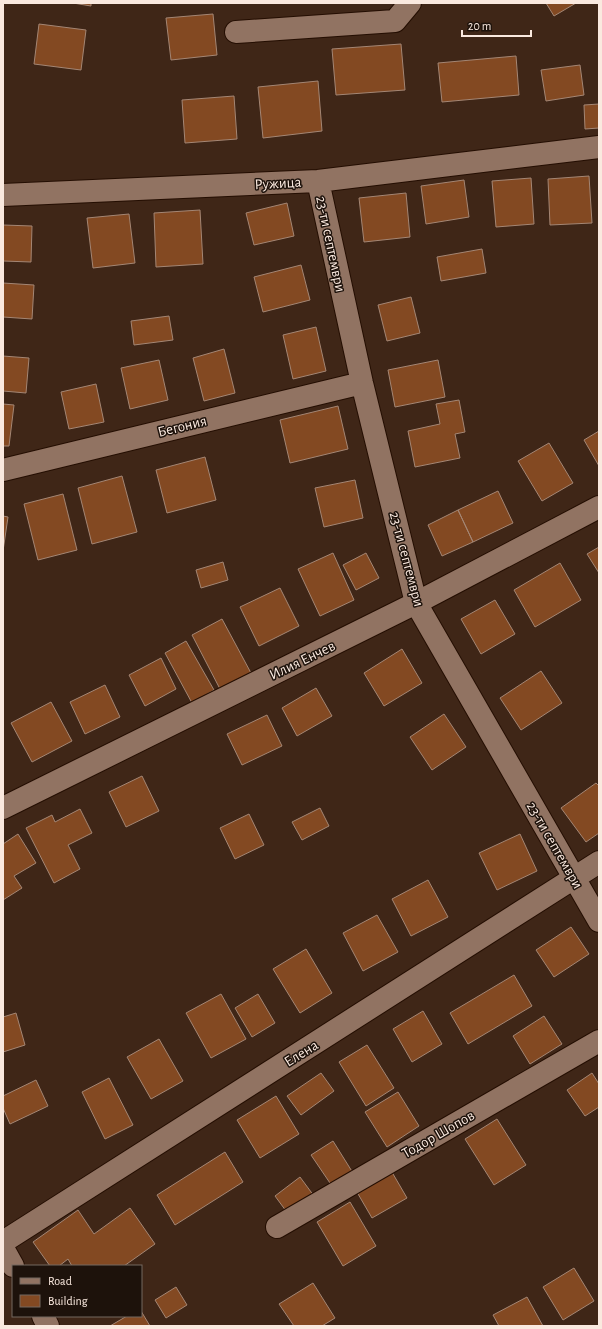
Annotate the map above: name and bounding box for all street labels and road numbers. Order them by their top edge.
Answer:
street label: Ружица [254,175,302,192]
street label: 23-ти септември [313,195,348,293]
street label: Бегония [156,413,208,440]
street label: 23-ти септември [387,510,426,608]
street label: Илия Енчев [267,638,338,683]
street label: 23-ти септември [524,799,585,891]
street label: Елена [282,1037,321,1070]
street label: Тодор Шопов [400,1108,477,1161]

